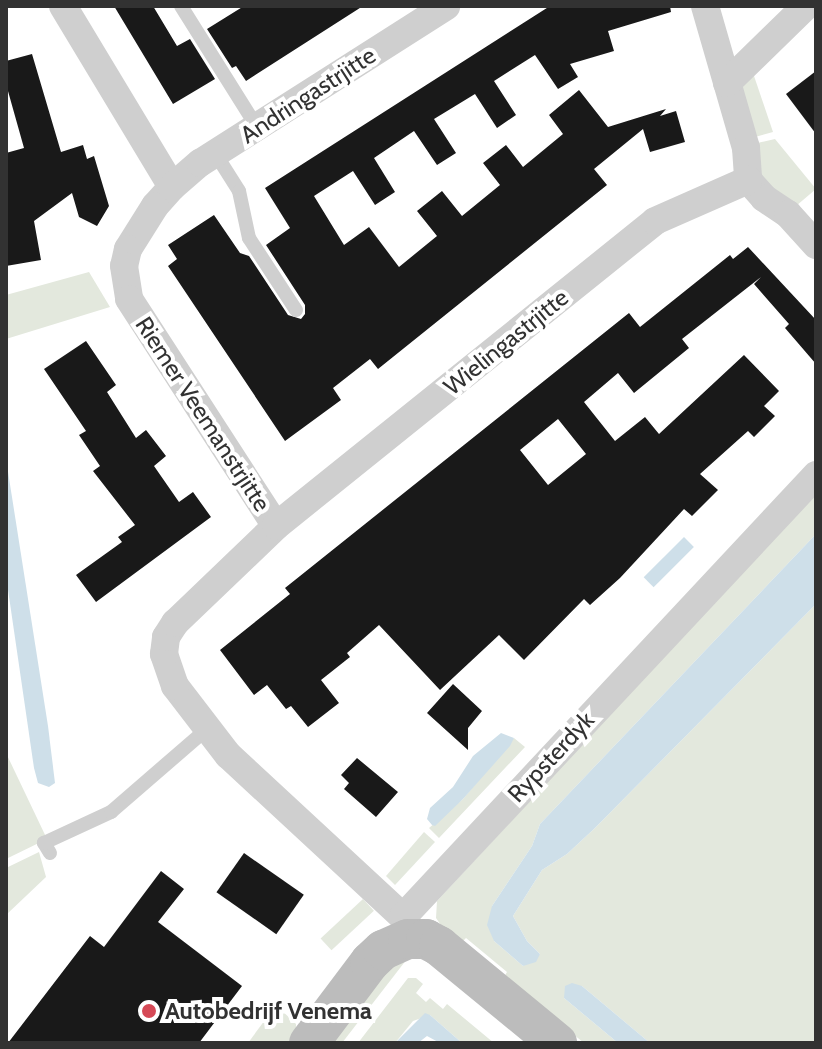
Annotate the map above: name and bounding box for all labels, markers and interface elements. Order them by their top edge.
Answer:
street label: Andringastrjitte [235,41,381,149]
street label: Wielingastrjitte [438,283,574,401]
street label: Riemer Veemanstrjitte [129,311,277,517]
street label: Rypsterdyk [502,706,600,808]
place label: Autobedrijf Venema [165,997,372,1025]
marker: Autobedrijf Venema [140,1002,158,1020]

